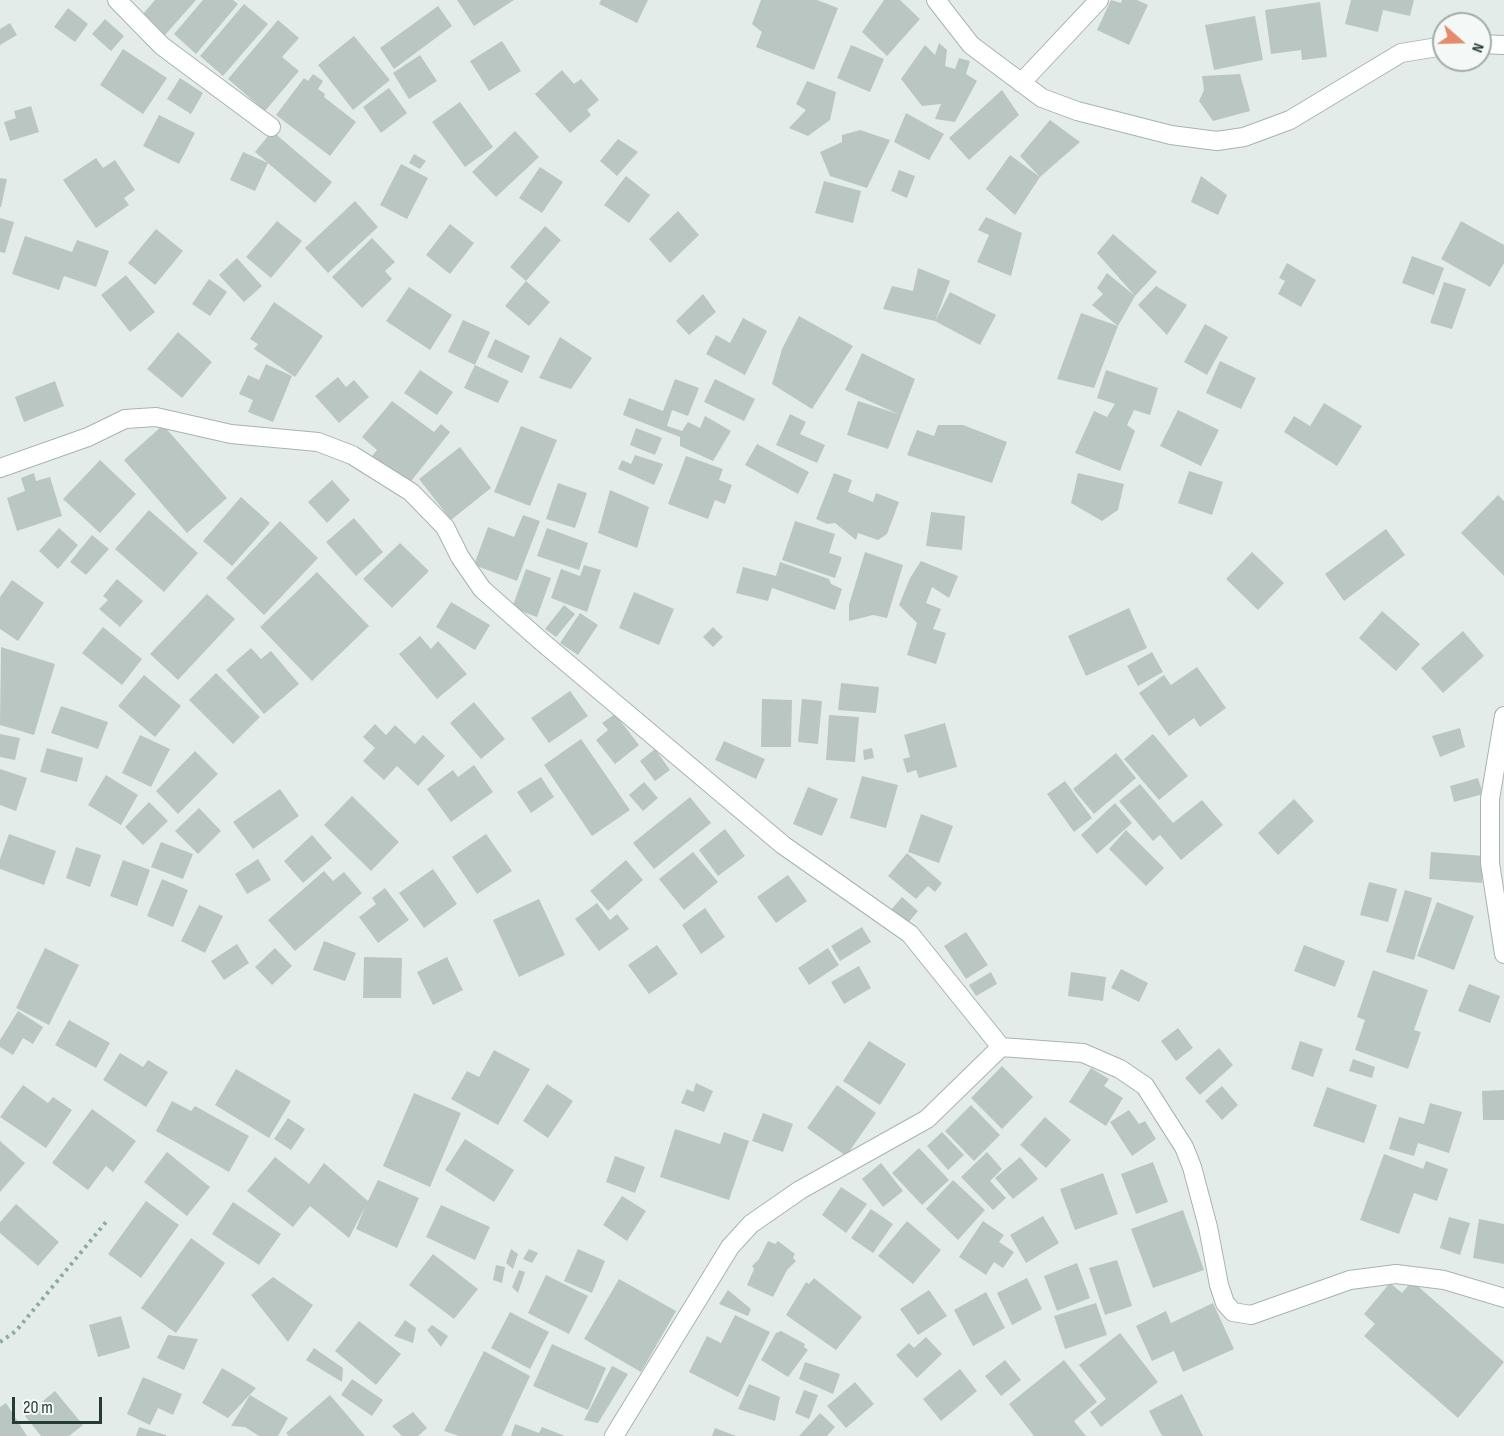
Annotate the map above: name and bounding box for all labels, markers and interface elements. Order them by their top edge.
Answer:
north arrow [1432,12,1492,72]
text: N [1467,40,1488,55]
scale bar [15,1385,105,1423]
text: 20 m [23,1397,53,1418]

